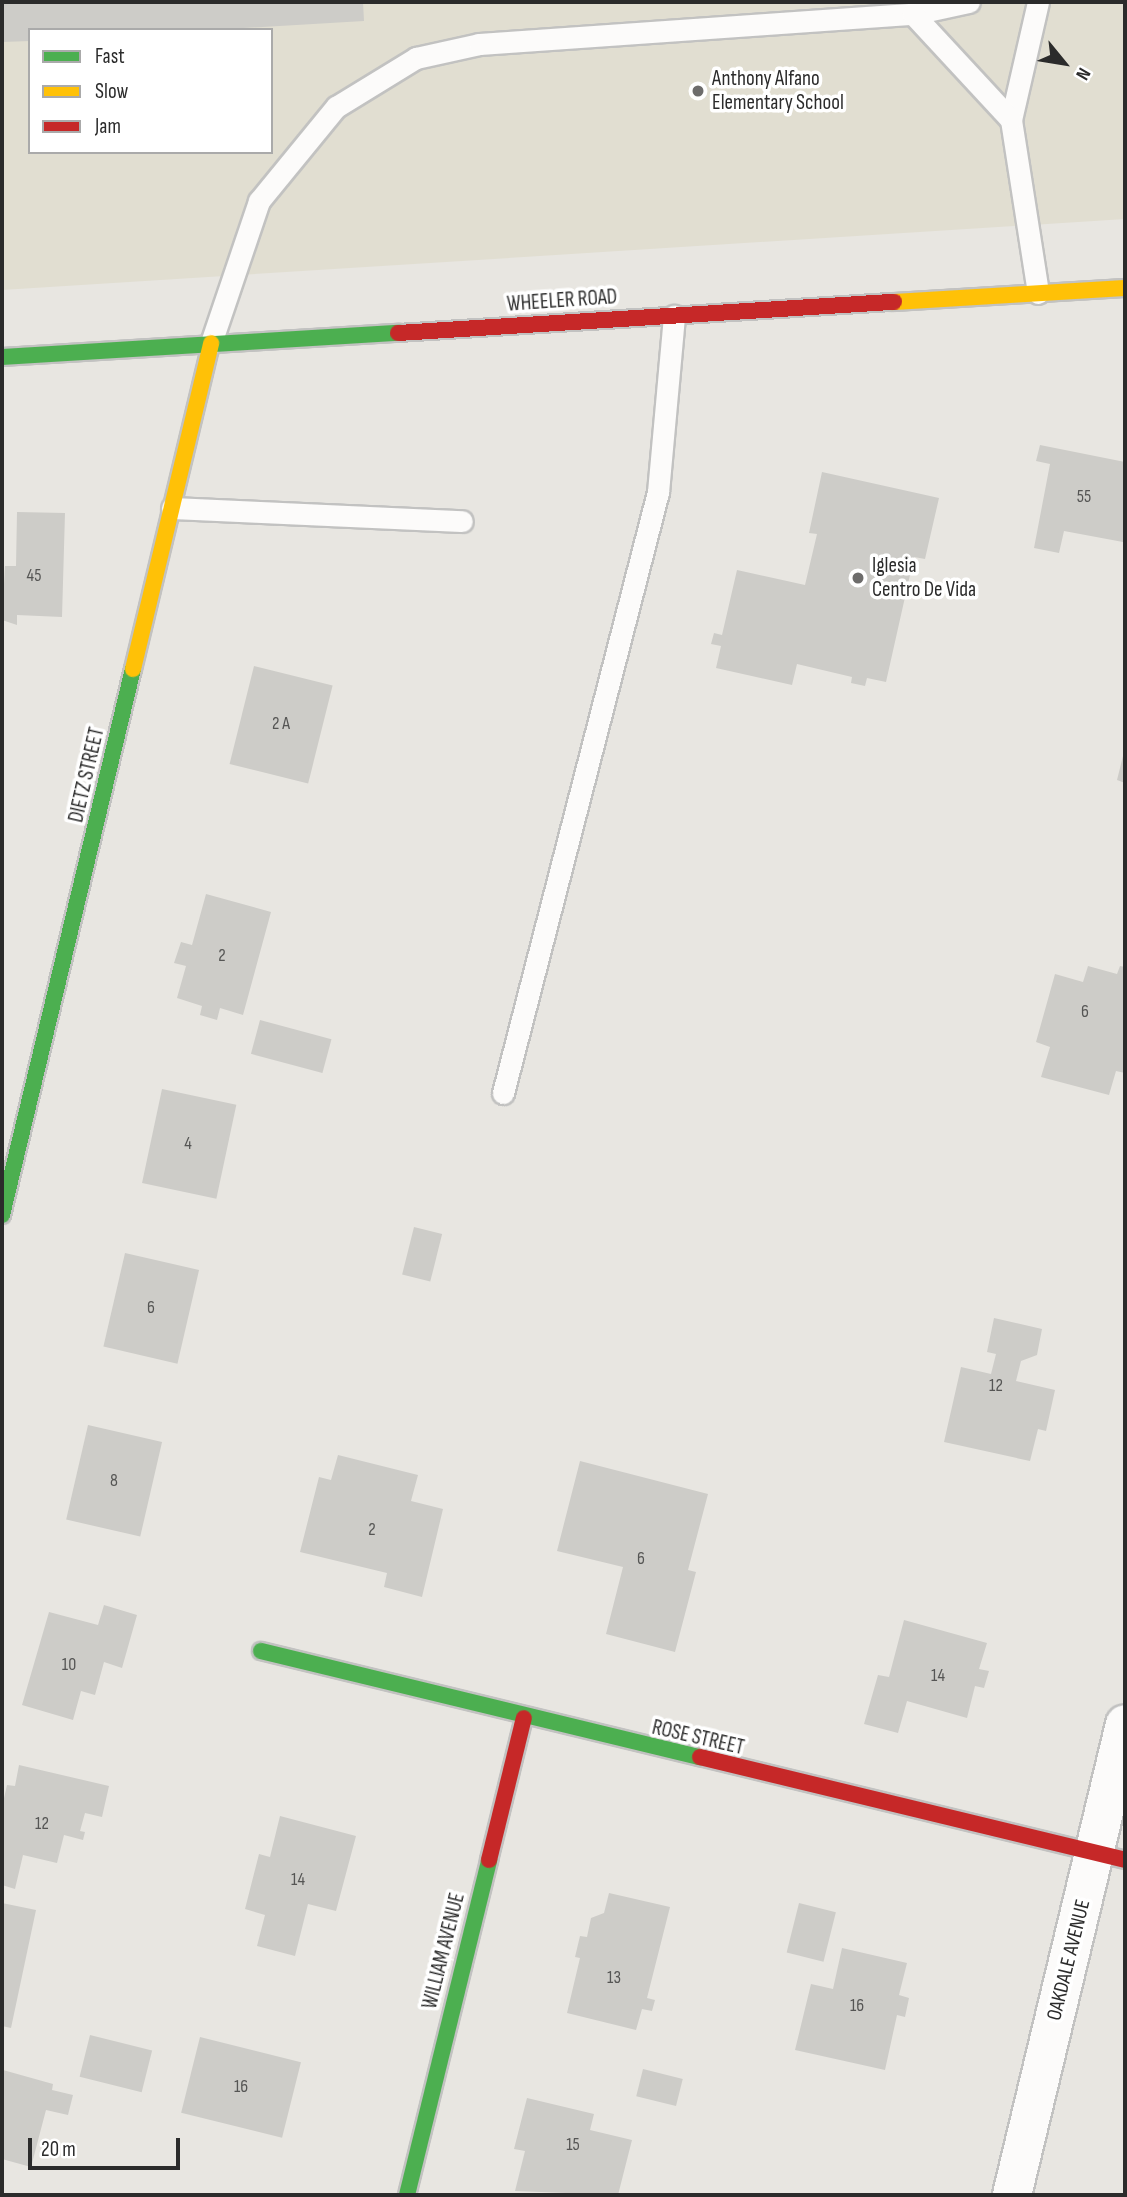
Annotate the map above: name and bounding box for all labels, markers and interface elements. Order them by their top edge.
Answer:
legend [28,28,273,154]
north arrow [1029,28,1099,98]
text: Fast [95,44,125,69]
text: N [1070,64,1095,84]
place label: Anthony Alfano Elementary School [712,66,844,116]
text: Slow [95,79,128,104]
marker: Anthony Alfano Elementary School [690,83,706,99]
text: Jam [95,114,121,139]
street label: WHEELER ROAD [506,285,618,317]
house number: 55 [1077,486,1091,508]
place label: Iglesia Centro De Vida [872,553,976,603]
house number: 45 [27,565,41,587]
marker: Iglesia Centro De Vida [850,570,866,586]
house number: 2 A [272,713,290,735]
street label: DIETZ STREET [64,725,110,825]
house number: 2 [218,945,226,967]
house number: 6 [1081,1001,1089,1023]
house number: 4 [184,1133,192,1155]
house number: 6 [147,1297,155,1319]
house number: 12 [989,1375,1003,1397]
house number: 8 [110,1470,118,1492]
house number: 2 [368,1519,376,1541]
house number: 6 [637,1548,645,1570]
house number: 10 [62,1654,76,1676]
house number: 14 [931,1665,945,1687]
street label: ROSE STREET [650,1715,746,1761]
house number: 12 [35,1813,49,1835]
house number: 14 [291,1869,305,1891]
street label: WILLIAM AVENUE [417,1890,471,2012]
street label: OAKDALE AVENUE [1042,1897,1096,2023]
house number: 13 [607,1967,621,1989]
house number: 16 [850,1995,864,2017]
house number: 16 [234,2076,248,2098]
scale bar [32,2124,184,2168]
house number: 15 [566,2134,580,2156]
text: 20 m [41,2137,76,2162]

